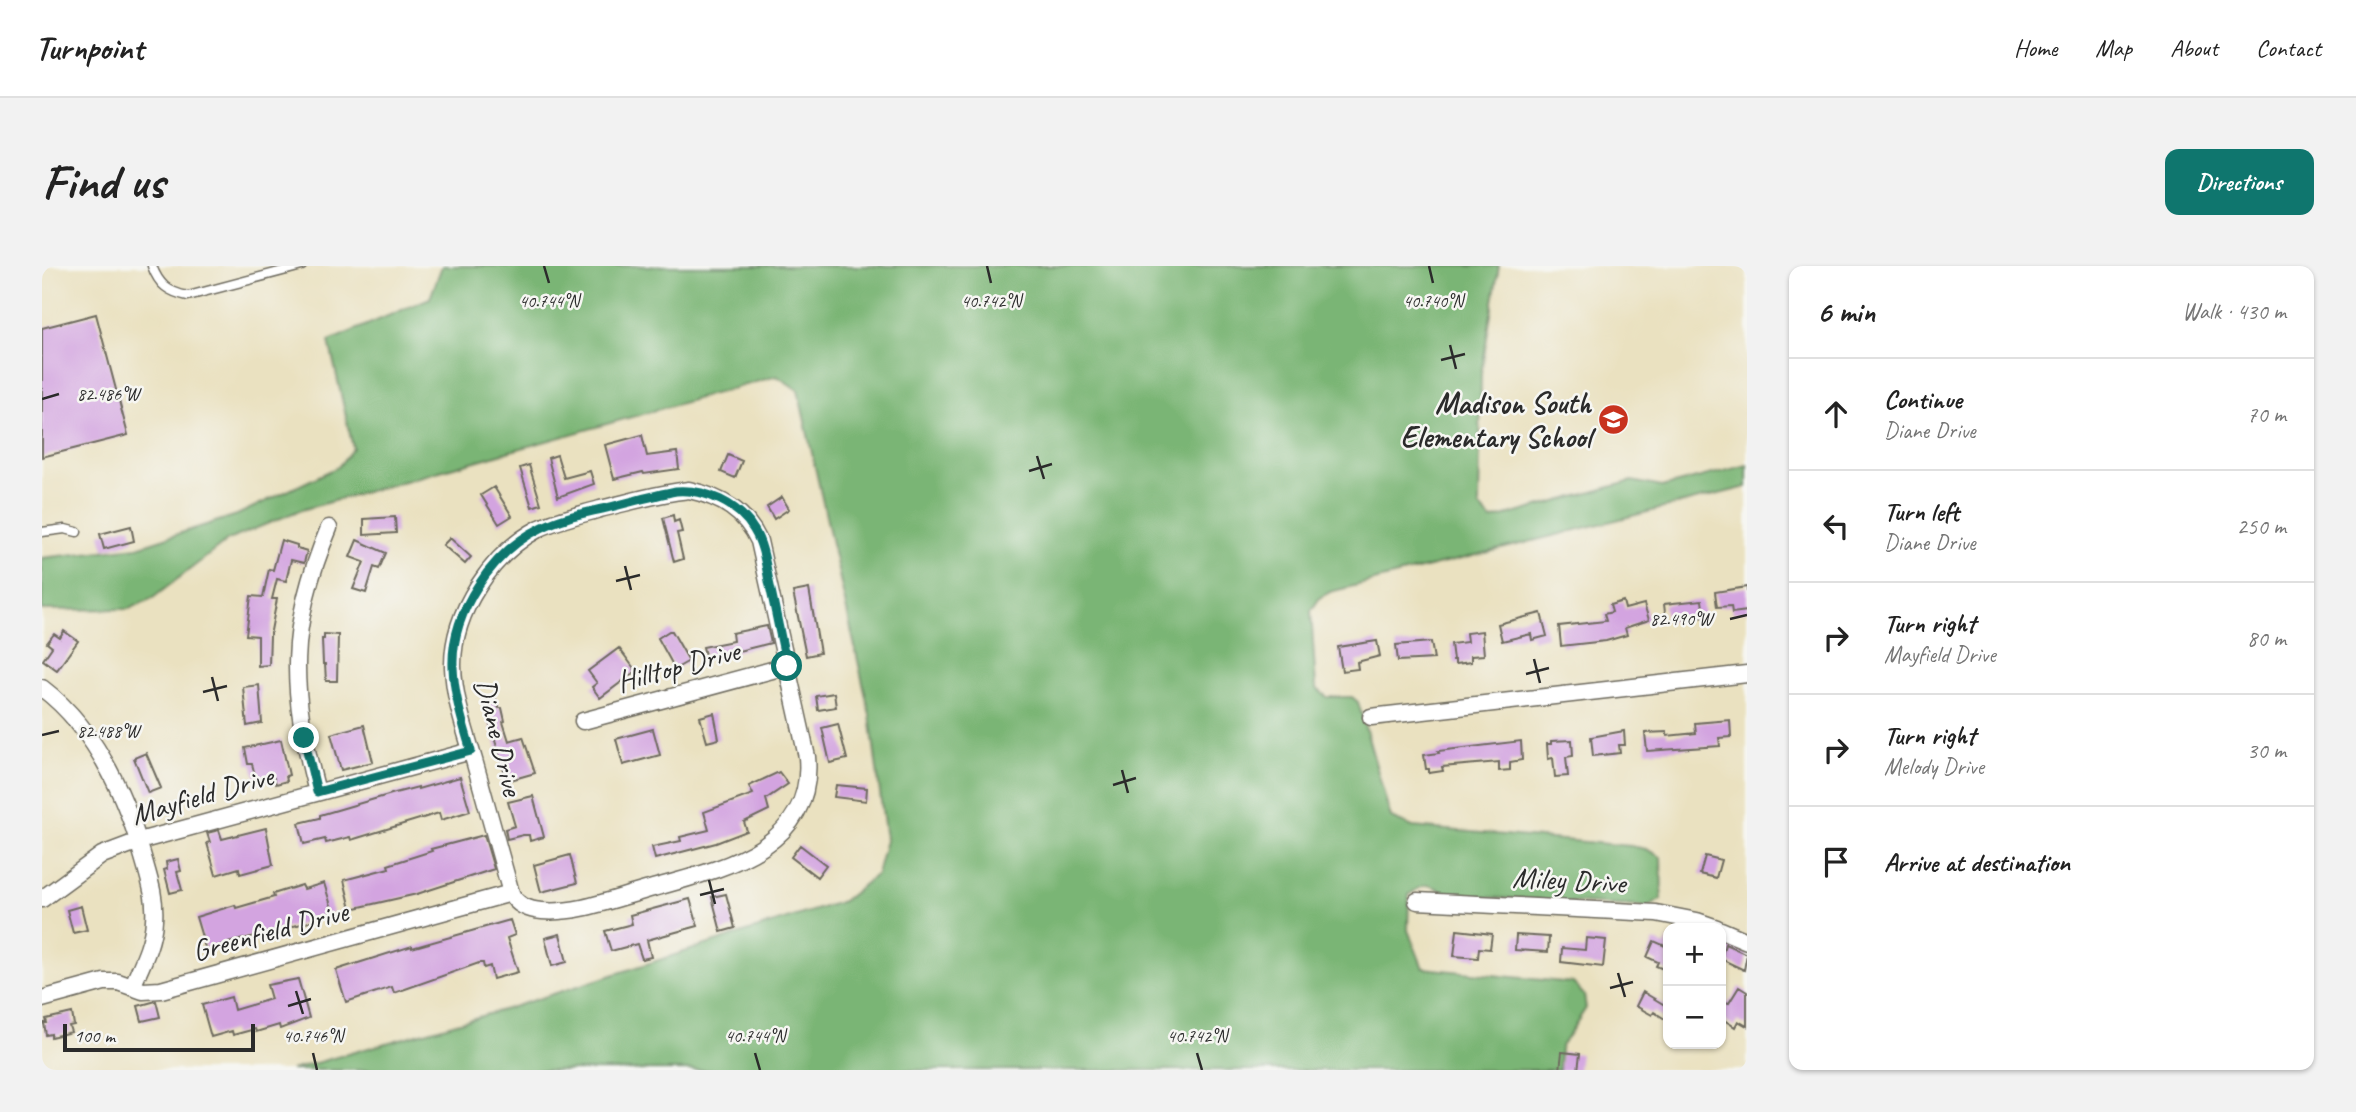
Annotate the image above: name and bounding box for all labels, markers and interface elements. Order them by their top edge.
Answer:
text: Turnpoint [35,27,143,69]
text: Home [2014,33,2057,63]
text: Map [2095,33,2132,63]
text: About [2170,33,2218,63]
text: Contact [2256,33,2321,63]
button: Directions [2165,149,2314,215]
text: Find us [42,151,164,213]
text: 40.744°N [519,290,582,312]
text: 40.742°N [961,290,1024,312]
text: 40.740°N [1403,290,1466,312]
text: 6 min [1817,293,1875,331]
text: Walk · 430 m [2182,297,2286,326]
text: 82.486°W [77,383,142,405]
text: Continue [1884,383,1962,416]
place label: Madison South Elementary School [1401,384,1597,456]
icon: ahead [1817,395,1855,433]
text: 70 m [2247,400,2286,429]
school or university icon: Madison South Elementary School [1597,403,1631,437]
text: Diane Drive [1884,416,1976,445]
text: Turn left [1884,495,1959,528]
icon: left [1817,507,1855,545]
text: 250 m [2237,512,2286,541]
text: Diane Drive [1884,528,1976,557]
text: Turn right [1884,607,1975,640]
text: 82.490°W [1650,608,1715,630]
icon: right [1817,619,1855,657]
text: 80 m [2247,624,2286,653]
street label: Hilltop Drive [612,631,746,701]
text: Mayfield Drive [1884,640,1996,669]
route start [771,650,802,681]
street label: Diane Drive [466,674,532,802]
text: Turn right [1884,719,1975,752]
text: 82.488°W [77,720,142,742]
route end [288,722,319,753]
icon: right [1817,731,1855,769]
text: 30 m [2247,736,2286,765]
text: Melody Drive [1884,752,1984,781]
street label: Mayfield Drive [127,756,279,833]
icon: arrive [1817,843,1855,881]
text: Arrive at destination [1884,846,2070,879]
street label: Miley Drive [1511,858,1629,902]
street label: Greenfield Drive [188,891,354,970]
map controls [1663,923,1726,1049]
button: + [1663,923,1726,986]
button: − [1663,986,1726,1049]
scale bar [63,1021,256,1053]
text: 100 m [74,1024,115,1048]
text: 40.746°N [283,1025,346,1047]
text: 40.744°N [725,1025,788,1047]
text: 40.742°N [1167,1025,1230,1047]

